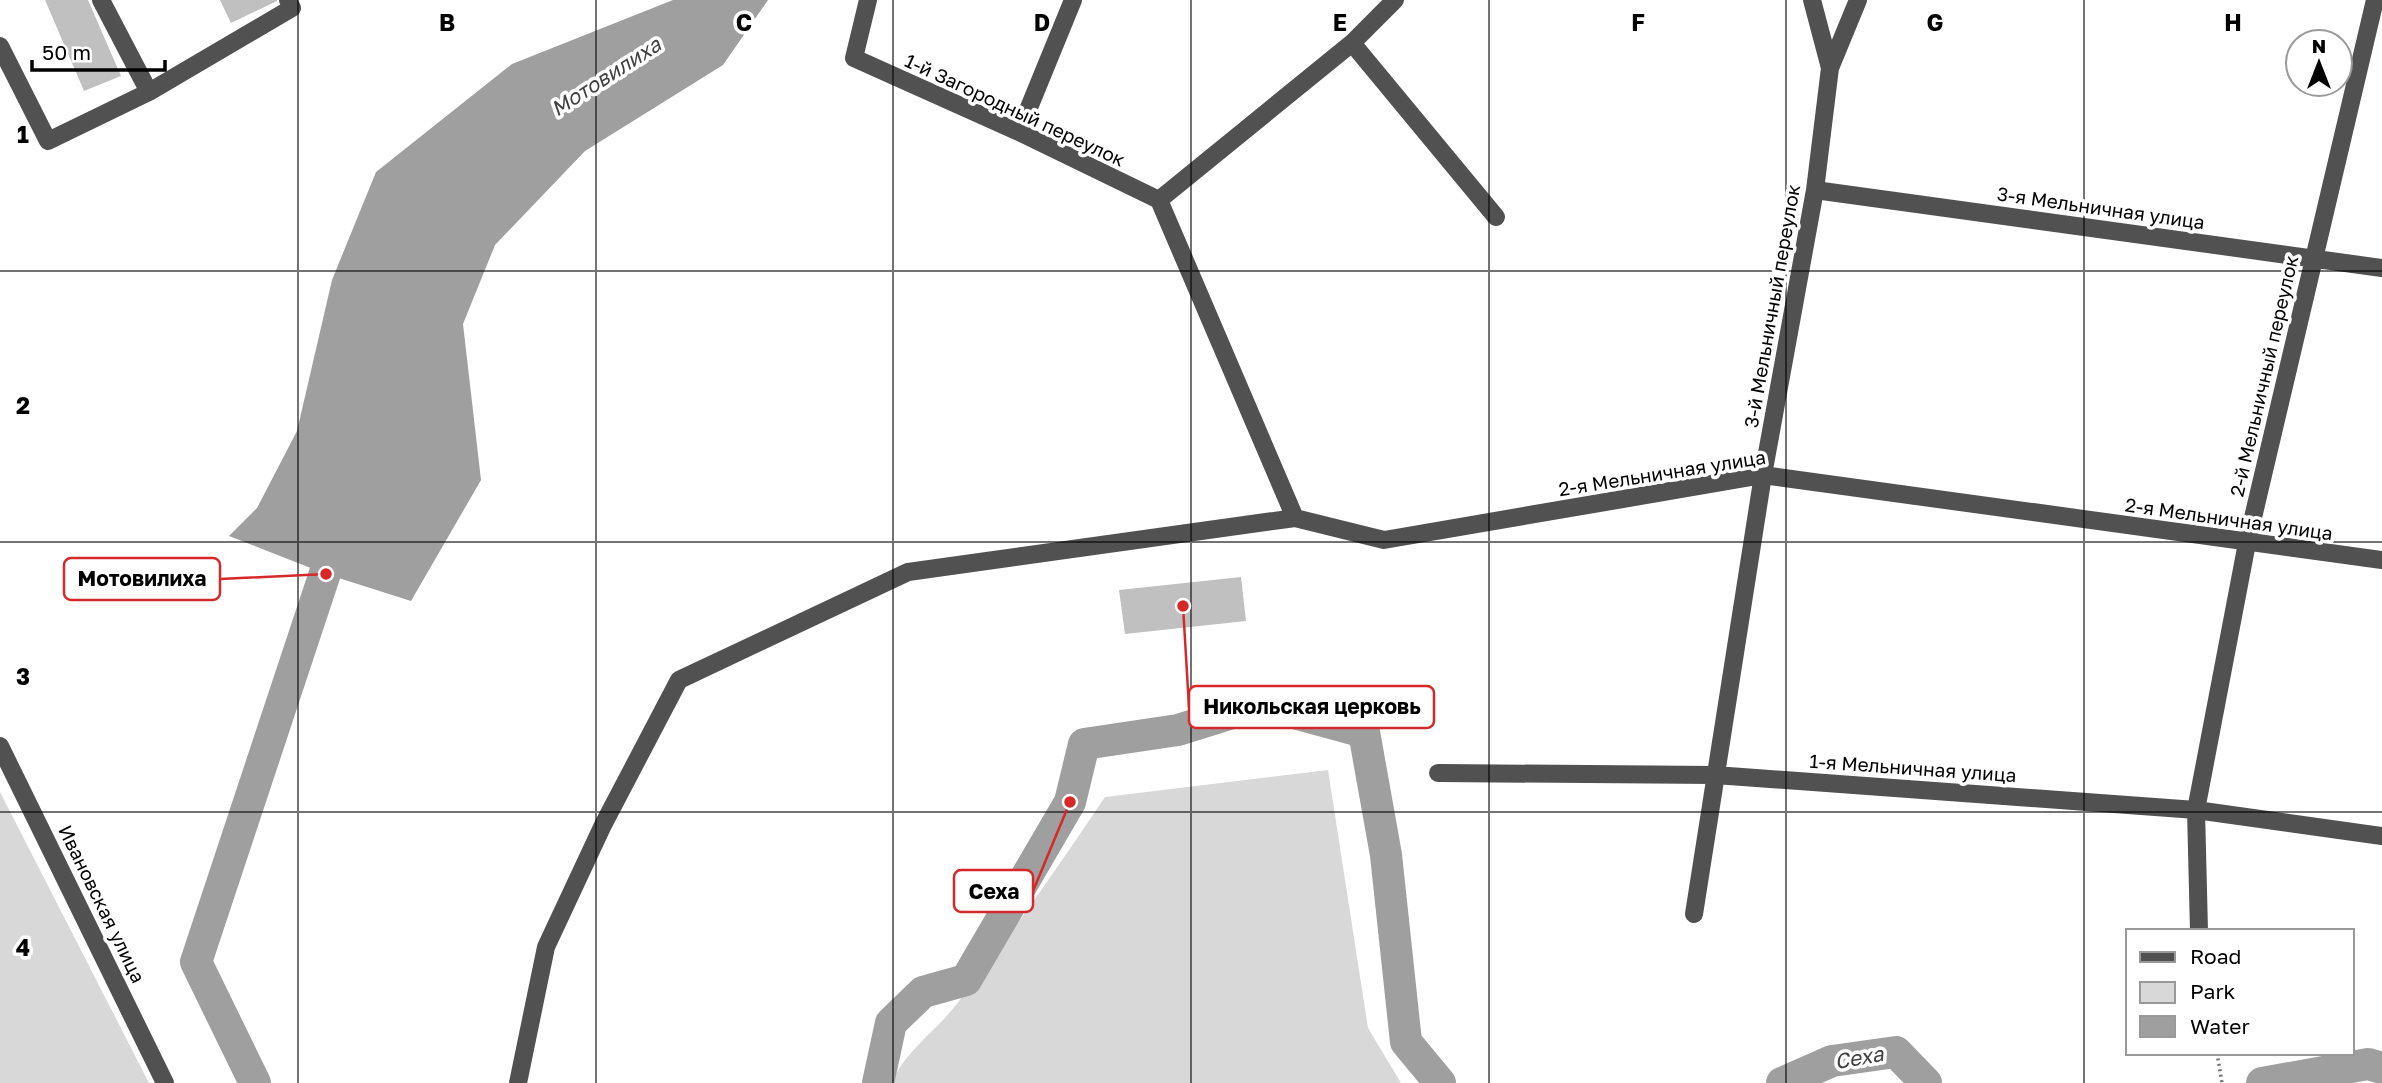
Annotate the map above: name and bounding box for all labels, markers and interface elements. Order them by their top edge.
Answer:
text: B [439,8,455,36]
text: C [736,8,752,36]
text: D [1034,8,1050,36]
text: E [1333,8,1347,36]
text: F [1631,8,1645,36]
text: G [1927,8,1943,36]
text: H [2224,8,2242,36]
scale bar [32,28,164,72]
north arrow [2284,28,2354,98]
water label: Мотовилиха [545,30,666,121]
text: N [2312,34,2326,57]
text: 50 m [42,39,91,65]
street label: 1-й Загородный переулок [901,48,1129,171]
text: 1 [17,120,29,148]
street label: 3-й Мельничный переулок [1739,182,1804,429]
street label: 3-я Мельничная улица [1996,182,2206,233]
street label: 2-й Мельничный переулок [2225,253,2302,499]
text: 2 [16,391,30,419]
street label: 2-я Мельничная улица [1557,445,1767,500]
street label: 2-я Мельничная улица [2124,493,2334,544]
callout: Мотовилиха [64,558,220,600]
text: Мотовилиха [78,565,206,591]
text: 3 [16,662,30,690]
callout: Никольская церковь [1189,686,1434,728]
text: Никольская церковь [1203,693,1421,719]
street label: 1-я Мельничная улица [1809,749,2017,786]
street label: Ивановская улица [54,821,151,986]
callout: Сеха [954,870,1033,912]
text: Сеха [968,878,1020,904]
legend [2126,929,2354,1055]
text: 4 [16,933,30,961]
text: Road [2190,943,2241,969]
text: Park [2190,978,2236,1004]
text: Water [2190,1013,2250,1039]
water label: Сеха [1832,1040,1886,1074]

